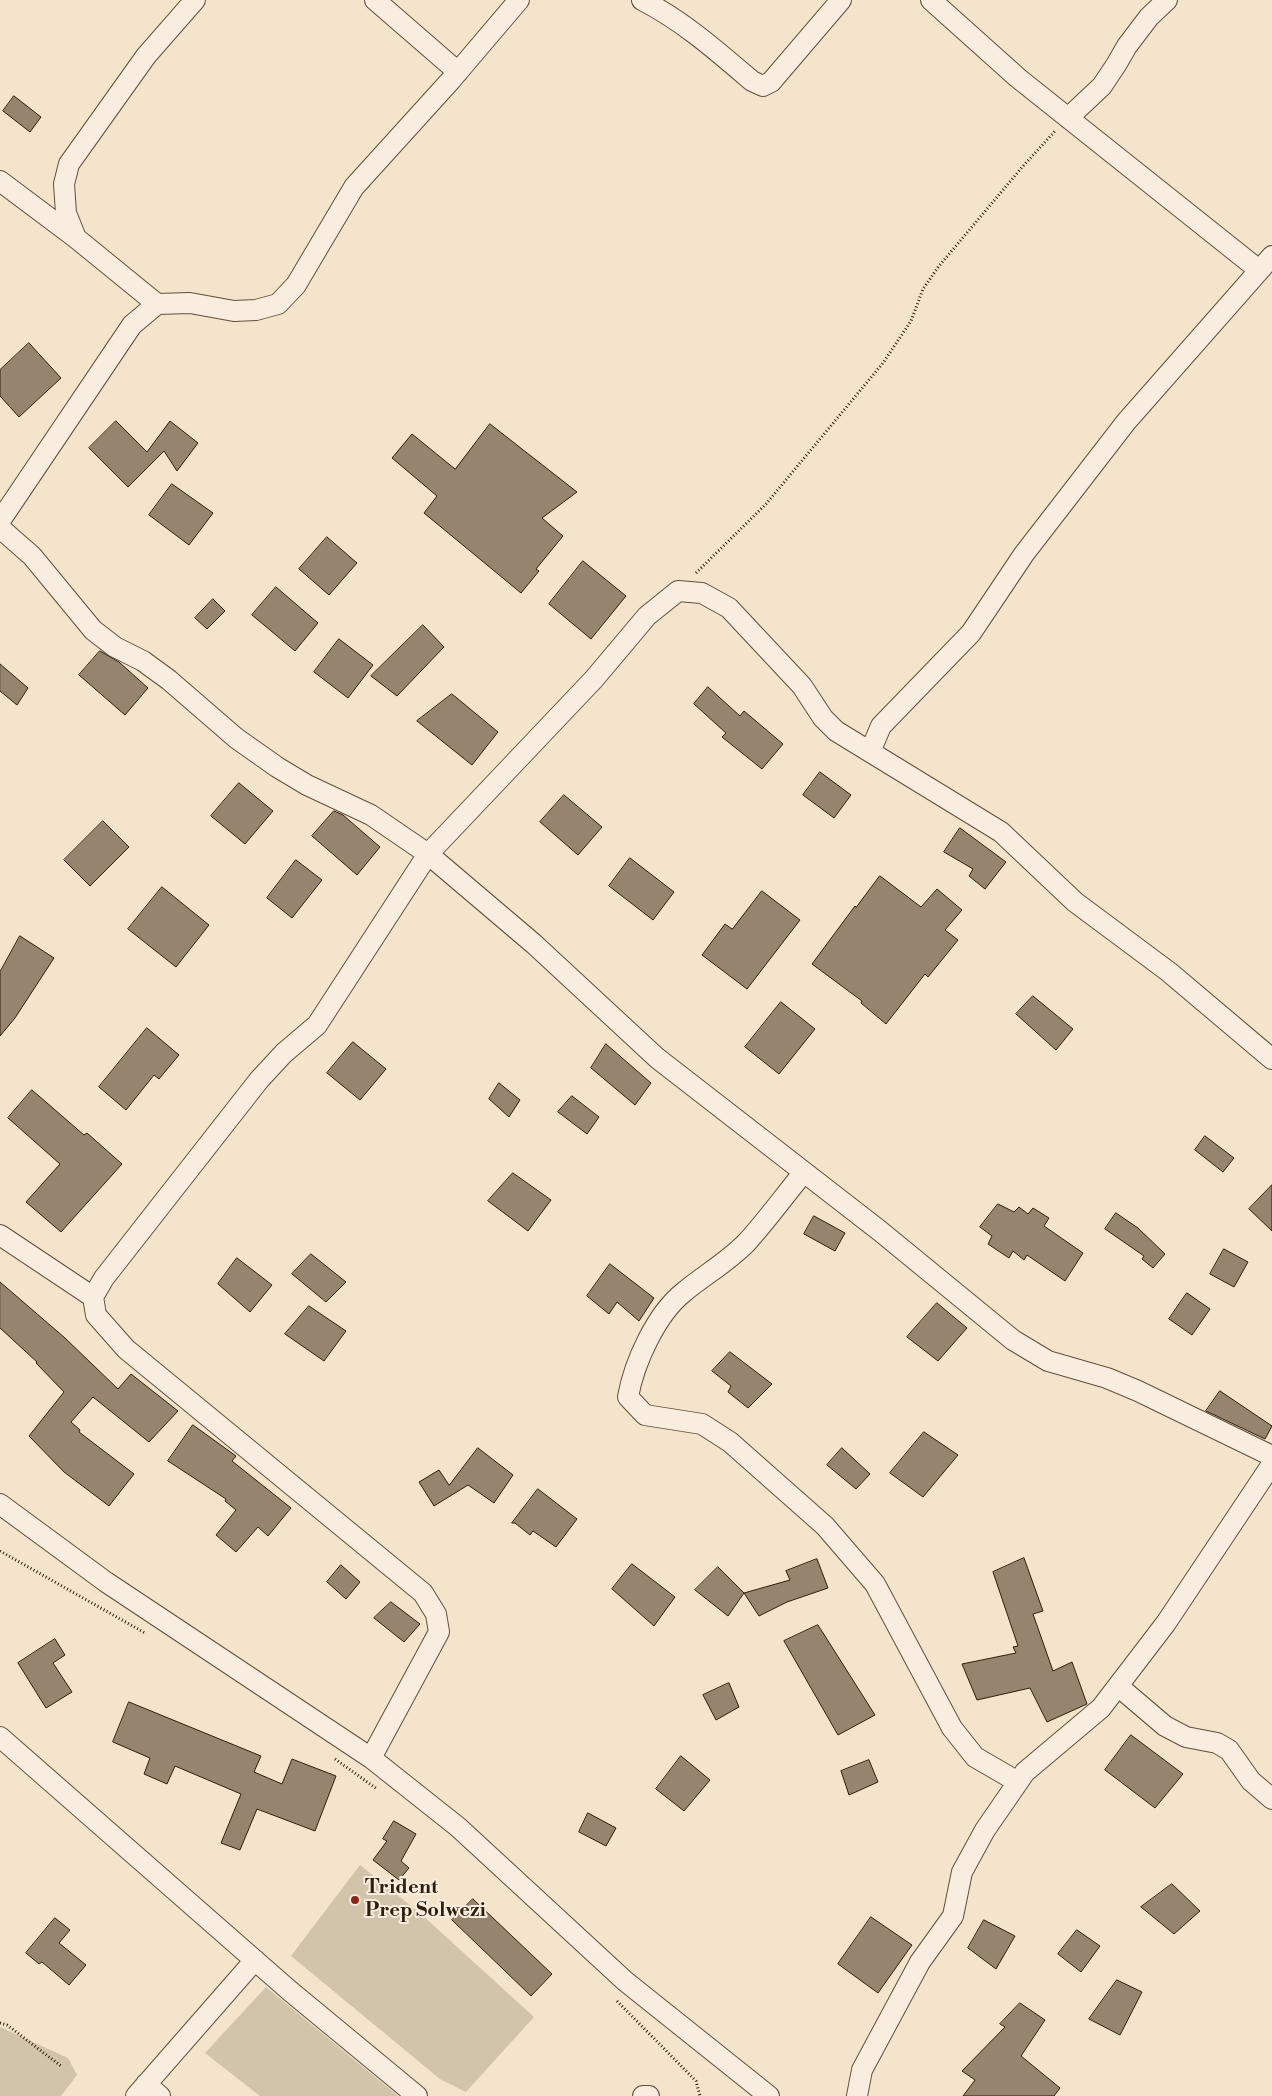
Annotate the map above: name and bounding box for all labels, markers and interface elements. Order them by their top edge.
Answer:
place label: Trident Prep Solwezi [365,1876,486,1923]
marker: Trident Prep Solwezi [349,1894,361,1906]

